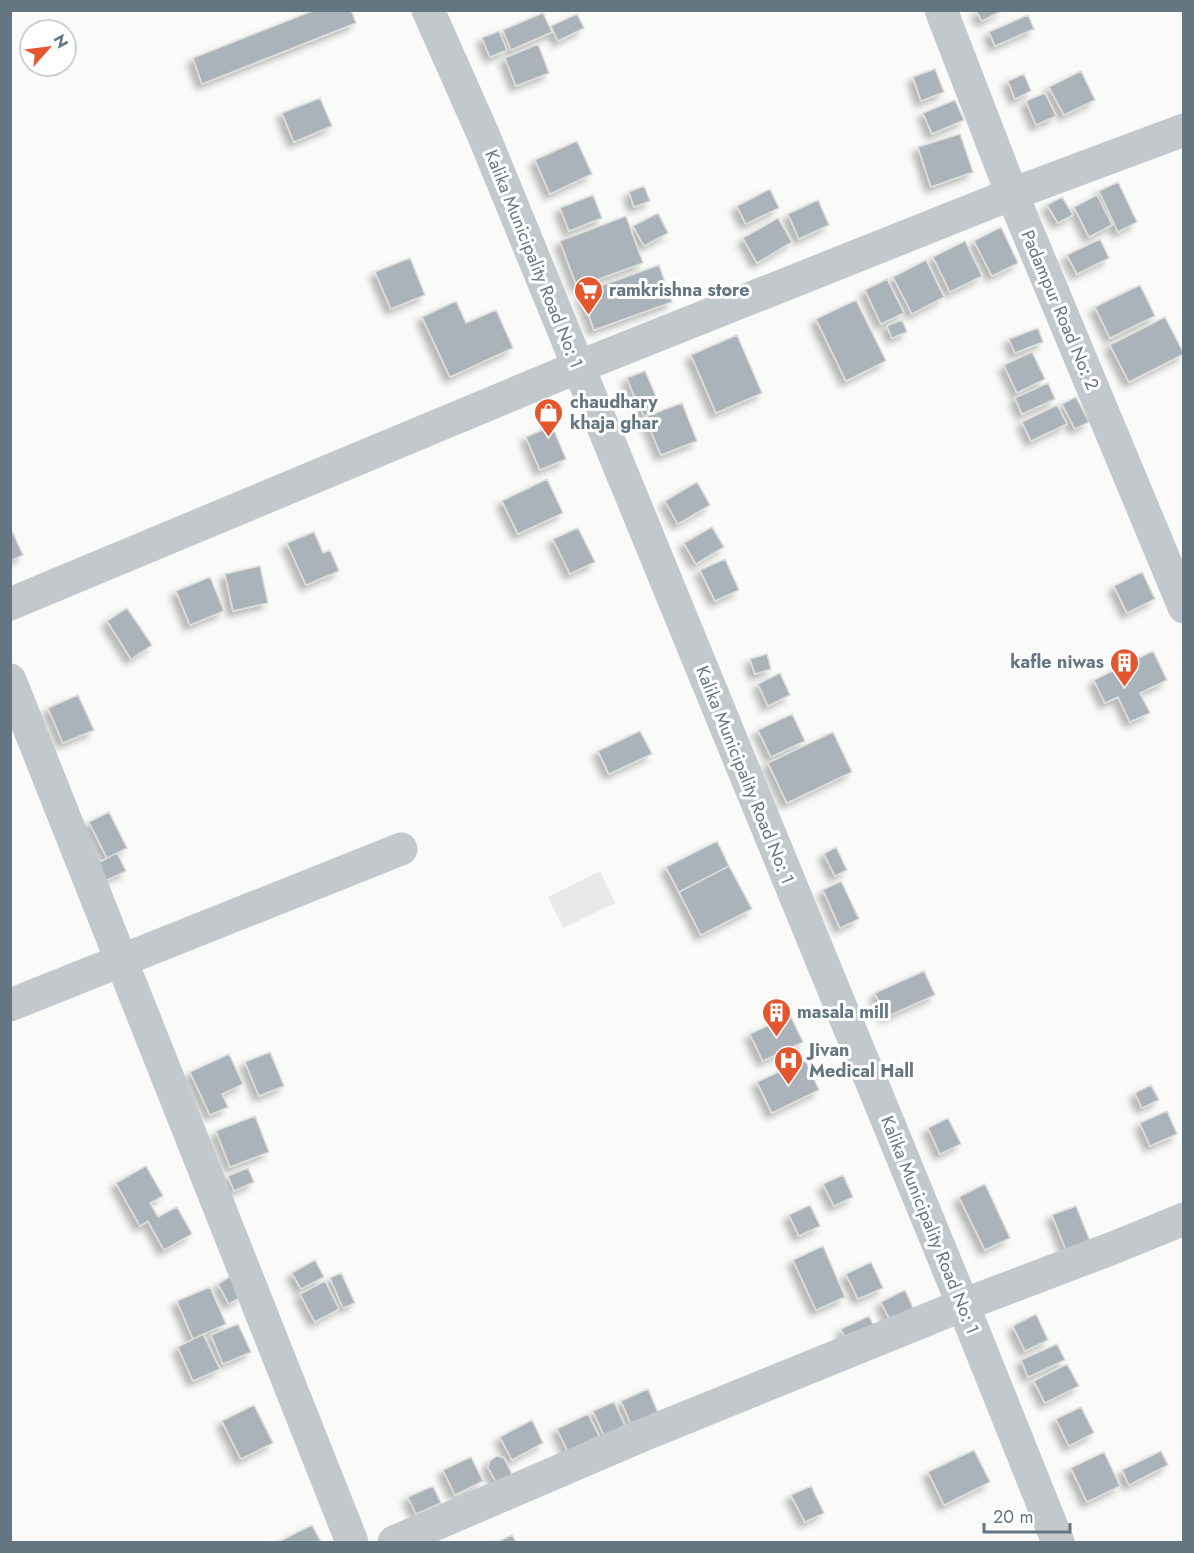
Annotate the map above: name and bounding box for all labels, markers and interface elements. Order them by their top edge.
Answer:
north arrow [18,18,78,78]
text: N [48,30,74,52]
street label: Kalika Municipality Road No: 1 [478,146,590,372]
street label: Padampur Road No: 2 [1015,226,1105,394]
supermarket icon: ramkrishna store [572,274,604,316]
place label: ramkrishna store [609,277,750,303]
place label: chaudhary khaja ghar [570,389,659,436]
shop icon: chaudhary khaja ghar [533,396,565,438]
building icon: kafle niwas [1109,646,1141,688]
place label: kafle niwas [1010,649,1104,675]
street label: Kalika Municipality Road No: 1 [689,662,801,888]
building icon: masala mill [760,996,792,1038]
place label: masala mill [797,999,889,1025]
place label: Jivan Medical Hall [806,1037,914,1084]
hospital icon: Jivan Medical Hall [772,1044,804,1086]
street label: Kalika Municipality Road No: 1 [874,1112,986,1338]
scale bar [984,1496,1070,1534]
text: 20 m [993,1504,1033,1530]

